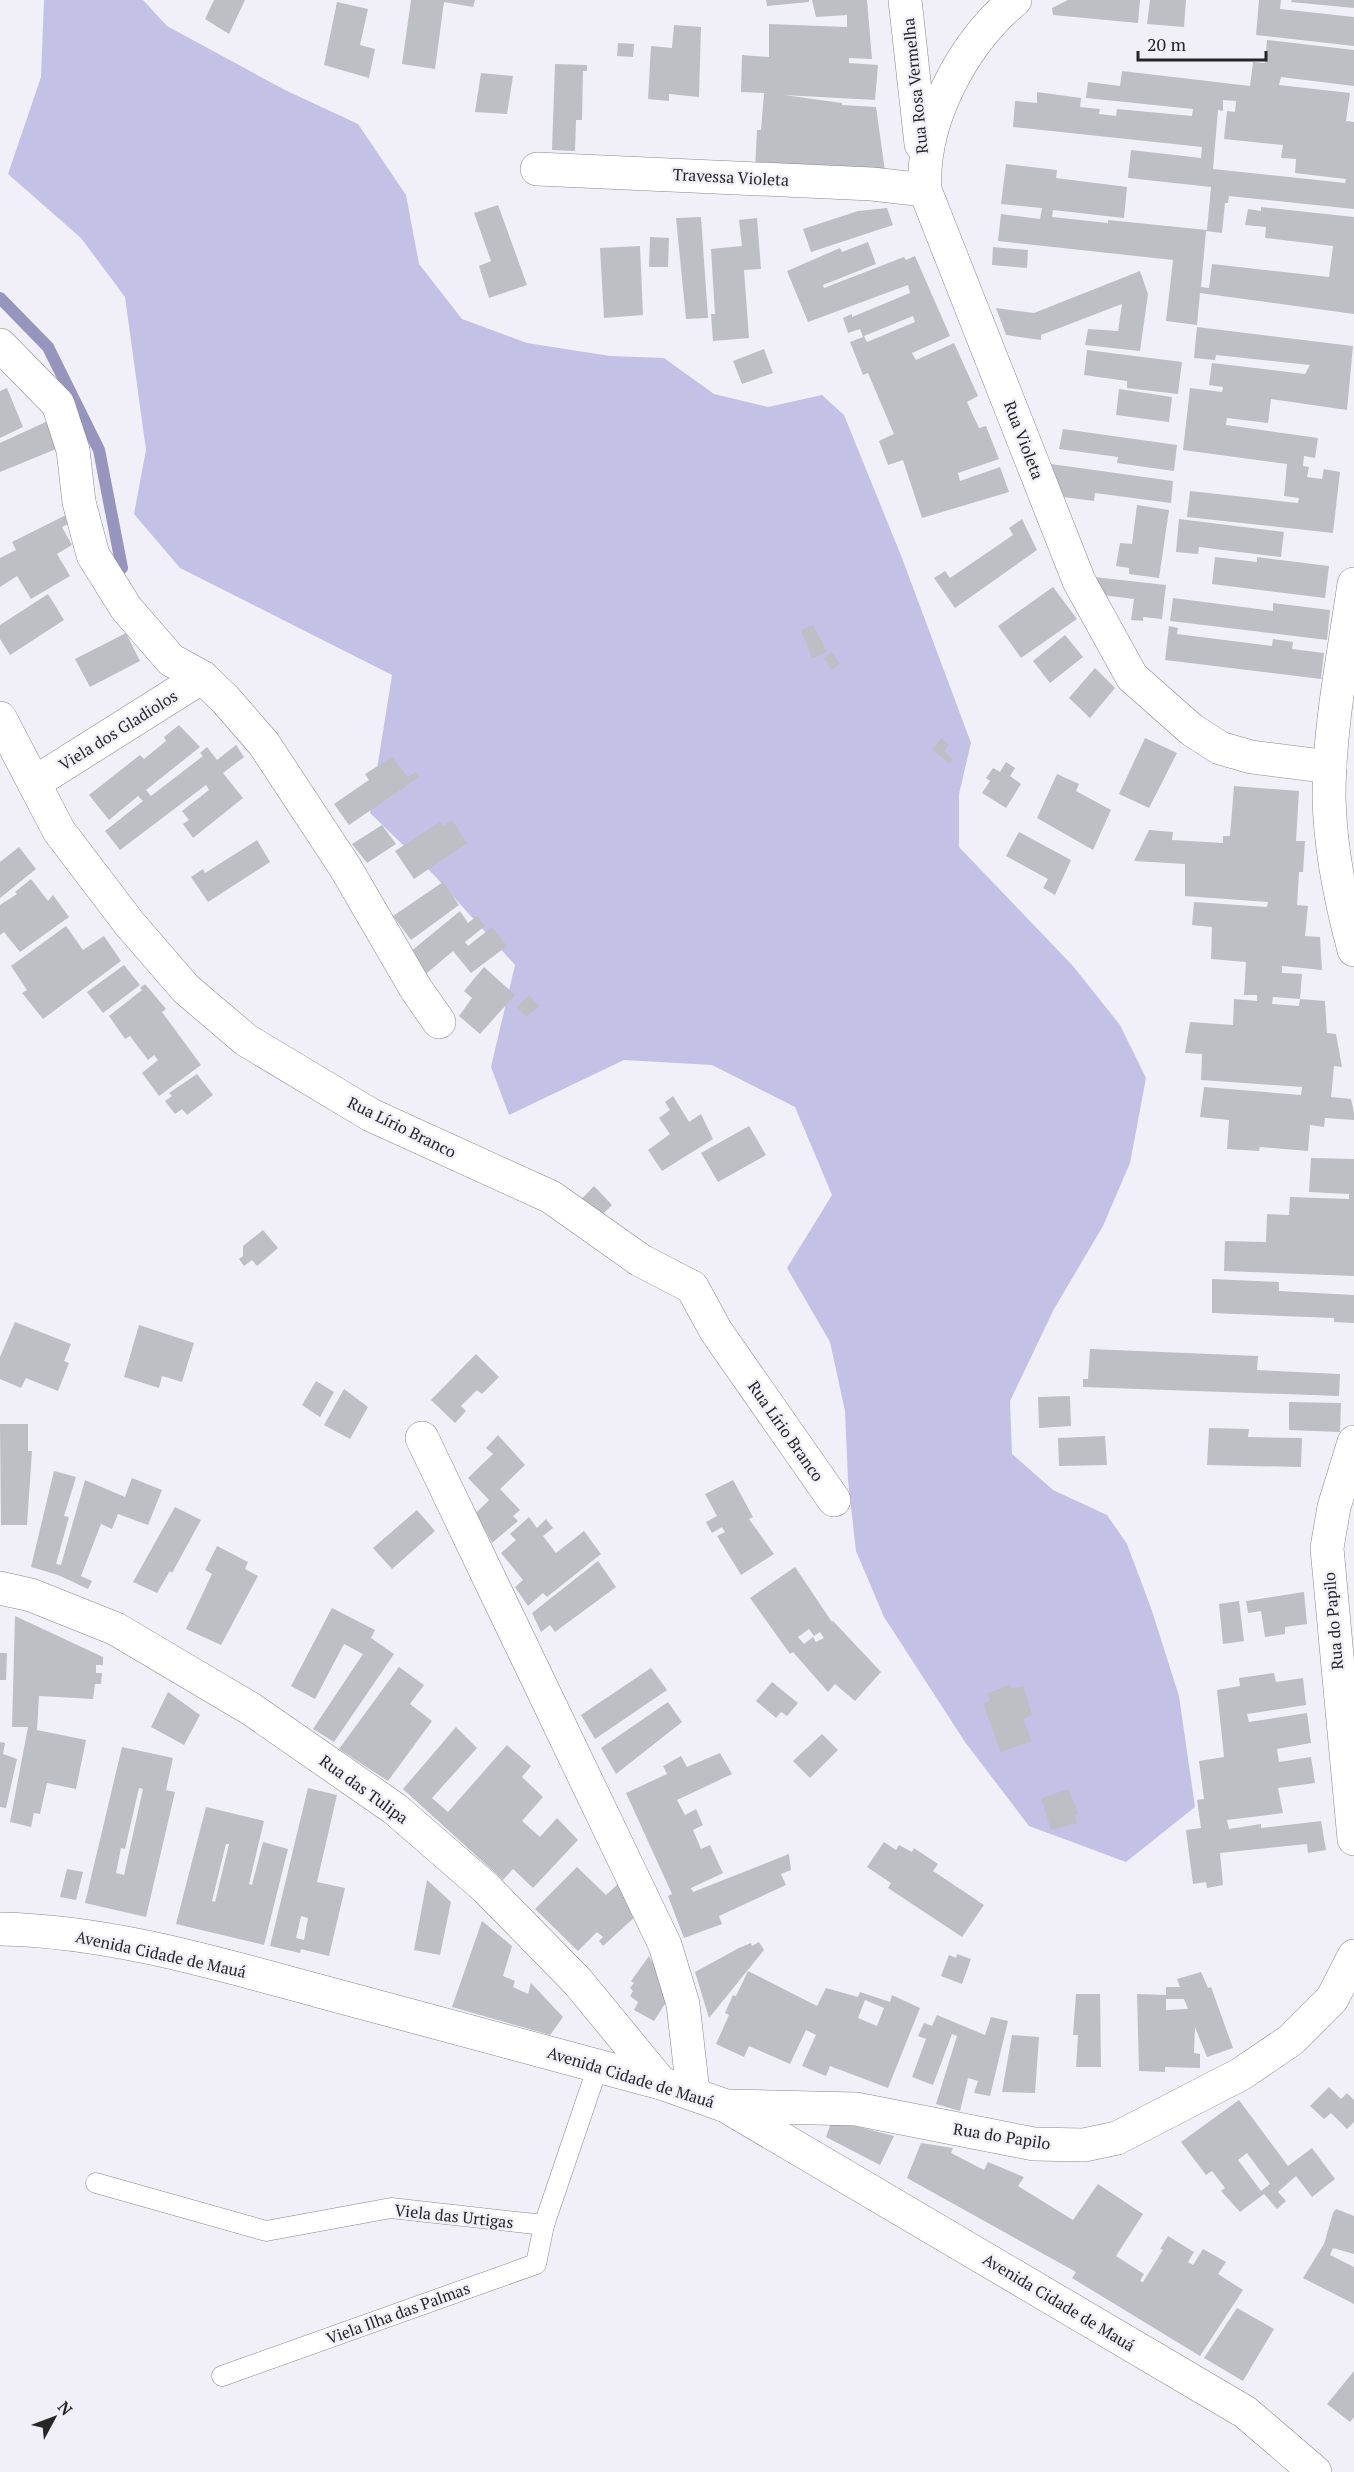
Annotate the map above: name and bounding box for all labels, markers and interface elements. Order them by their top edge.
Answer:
street label: Rua Rosa Vermelha [897,17,933,155]
scale bar [1138,24,1266,62]
text: 20 m [1147,32,1187,56]
street label: Travessa Violeta [672,163,790,191]
street label: Rua Violeta [999,398,1049,482]
street label: Viela dos Gladiolos [54,685,182,775]
street label: Rua Lírio Branco [344,1091,460,1163]
street label: Rua Lírio Branco [743,1376,829,1486]
street label: Rua do Papilo [1318,1571,1348,1671]
street label: Rua das Tulipa [315,1749,413,1829]
street label: Avenida Cidade de Mauá [74,1925,248,1983]
street label: Avenida Cidade de Mauá [545,2041,717,2113]
street label: Rua do Papilo [952,2117,1052,2155]
street label: Viela das Urtigas [393,2199,515,2233]
street label: Avenida Cidade de Mauá [979,2248,1139,2356]
street label: Viela Ilha das Palmas [323,2277,473,2349]
north arrow [24,2388,84,2448]
text: N [53,2396,78,2420]

